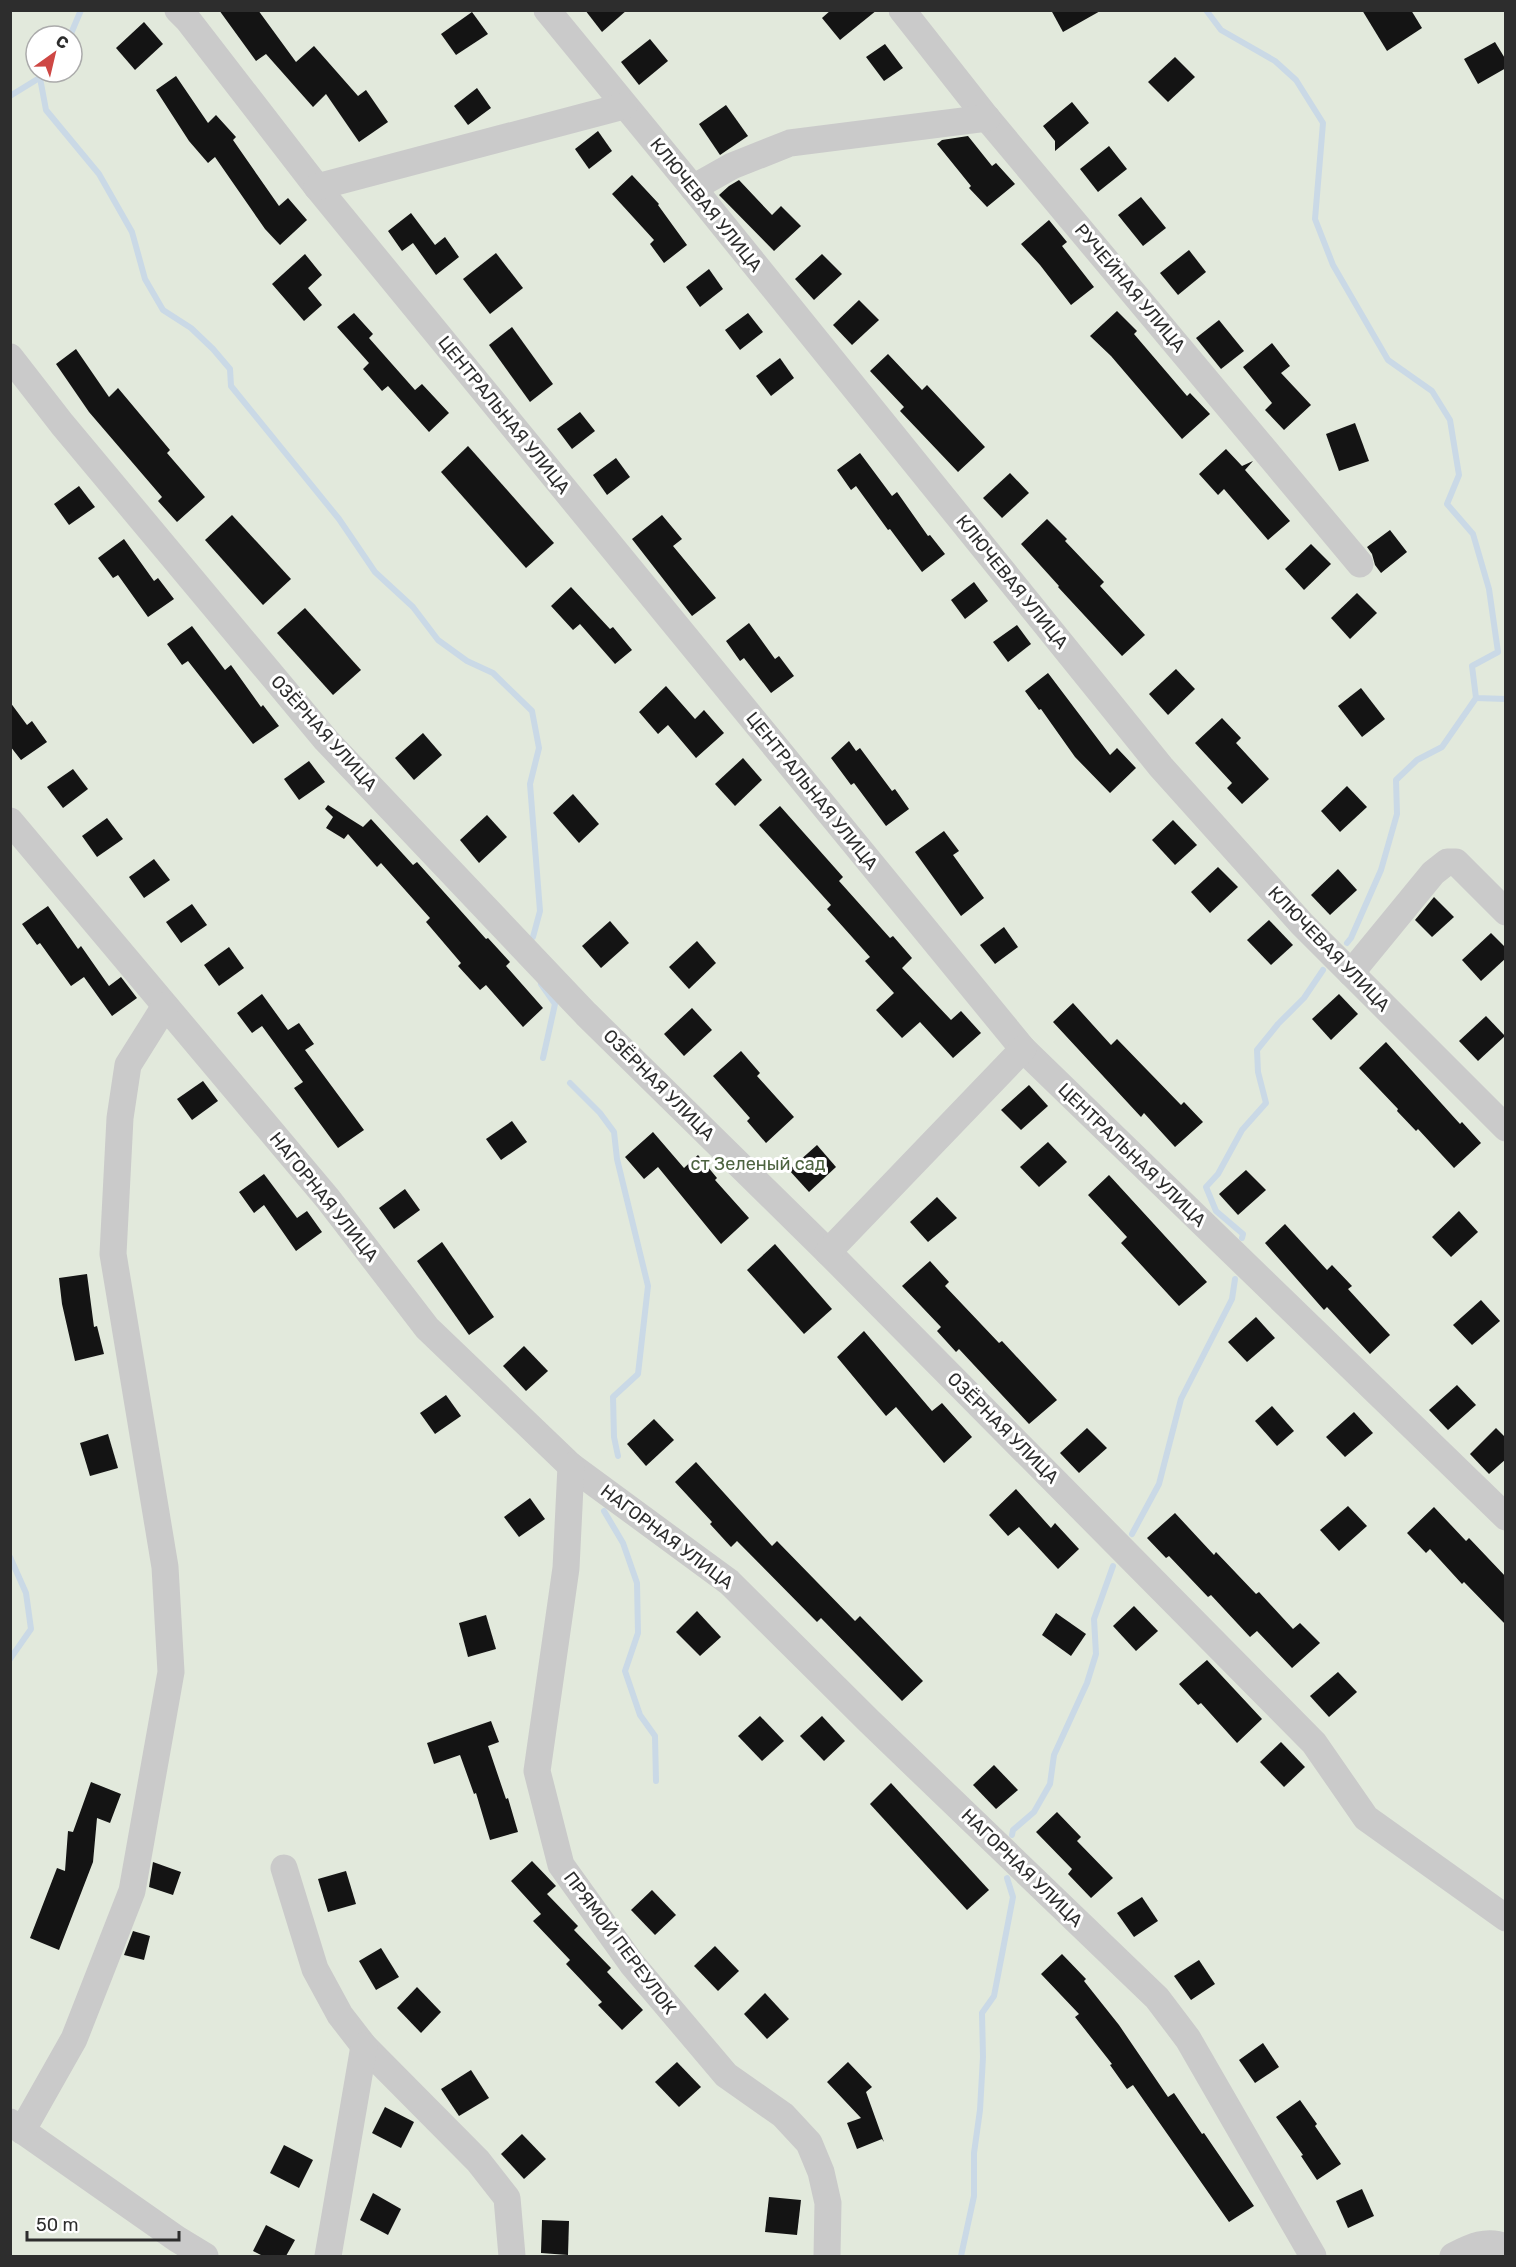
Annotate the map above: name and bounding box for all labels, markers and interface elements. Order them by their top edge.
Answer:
north arrow [24,24,84,84]
text: С [52,31,72,53]
street label: КЛЮЧЕВАЯ УЛИЦА [645,134,767,276]
street label: РУЧЕЙНАЯ УЛИЦА [1070,219,1190,357]
street label: ЦЕНТРАЛЬНАЯ УЛИЦА [433,331,575,499]
street label: КЛЮЧЕВАЯ УЛИЦА [951,511,1073,653]
street label: ОЗЁРНАЯ УЛИЦА [266,671,382,795]
street label: ЦЕНТРАЛЬНАЯ УЛИЦА [741,707,883,875]
street label: КЛЮЧЕВАЯ УЛИЦА [1264,882,1394,1016]
street label: ОЗЁРНАЯ УЛИЦА [599,1025,719,1145]
street label: ЦЕНТРАЛЬНАЯ УЛИЦА [1053,1079,1211,1231]
street label: НАГОРНАЯ УЛИЦА [265,1128,383,1266]
park label: ст Зеленый сад [690,1153,826,1175]
street label: ОЗЁРНАЯ УЛИЦА [943,1368,1063,1488]
street label: НАГОРНАЯ УЛИЦА [596,1480,738,1594]
street label: НАГОРНАЯ УЛИЦА [957,1804,1087,1932]
street label: ПРЯМОЙ ПЕРЕУЛОК [559,1867,681,2019]
scale bar [27,2204,178,2242]
text: 50 m [36,2214,79,2236]

